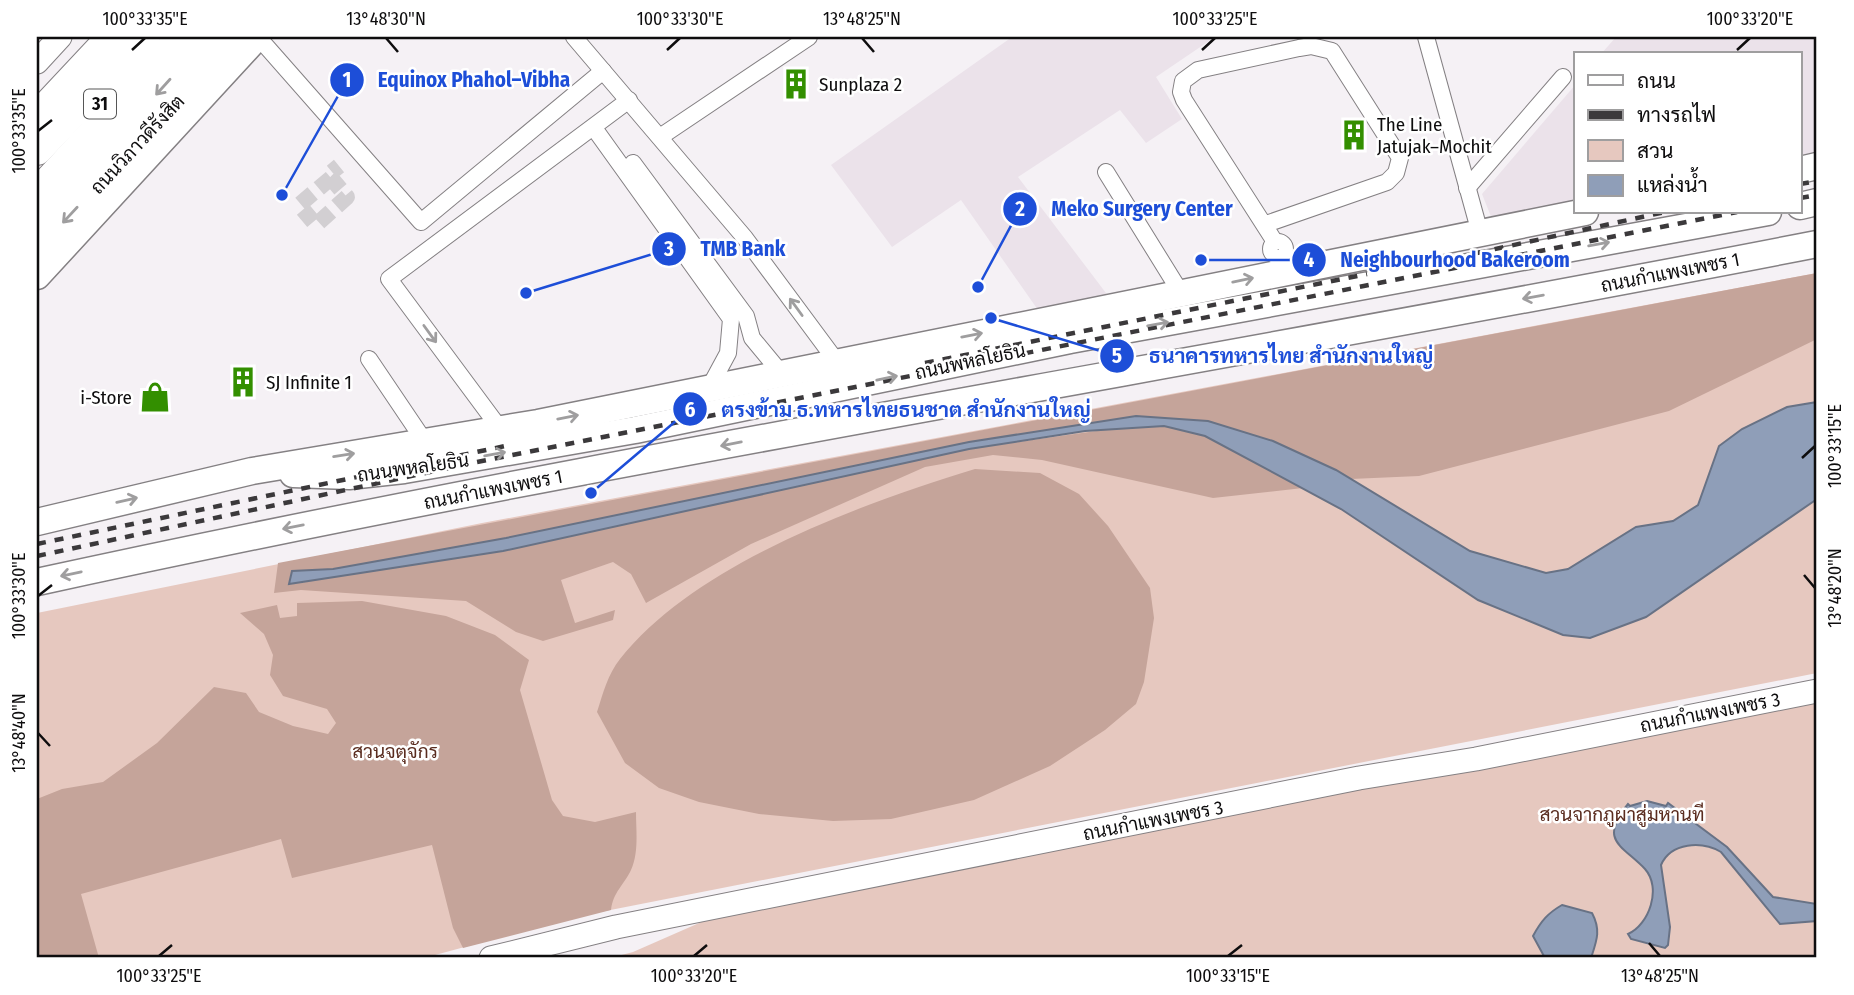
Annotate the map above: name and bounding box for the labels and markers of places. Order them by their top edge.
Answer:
callout: Equinox Phahol–Vibha [329,59,585,101]
building icon: Sunplaza 2 [779,67,813,101]
place label: Sunplaza 2 [819,73,902,96]
place label: The Line Jatujak–Mochit [1377,113,1492,158]
building icon: The Line Jatujak–Mochit [1337,118,1371,152]
callout: Meko Surgery Center [1002,188,1247,230]
callout: TMB Bank [652,228,800,270]
callout: Neighbourhood Bakeroom [1291,239,1584,281]
callout: ธนาคารทหารไทย สำนักงานใหญ่ [1100,335,1447,377]
building icon: SJ Infinite 1 [226,365,260,399]
place label: SJ Infinite 1 [266,371,352,394]
shop icon: i-Store [138,380,172,414]
place label: i-Store [80,386,132,409]
callout: ตรงข้าม ธ.ทหารไทยธนชาต สำนักงานใหญ่ [672,388,1105,430]

